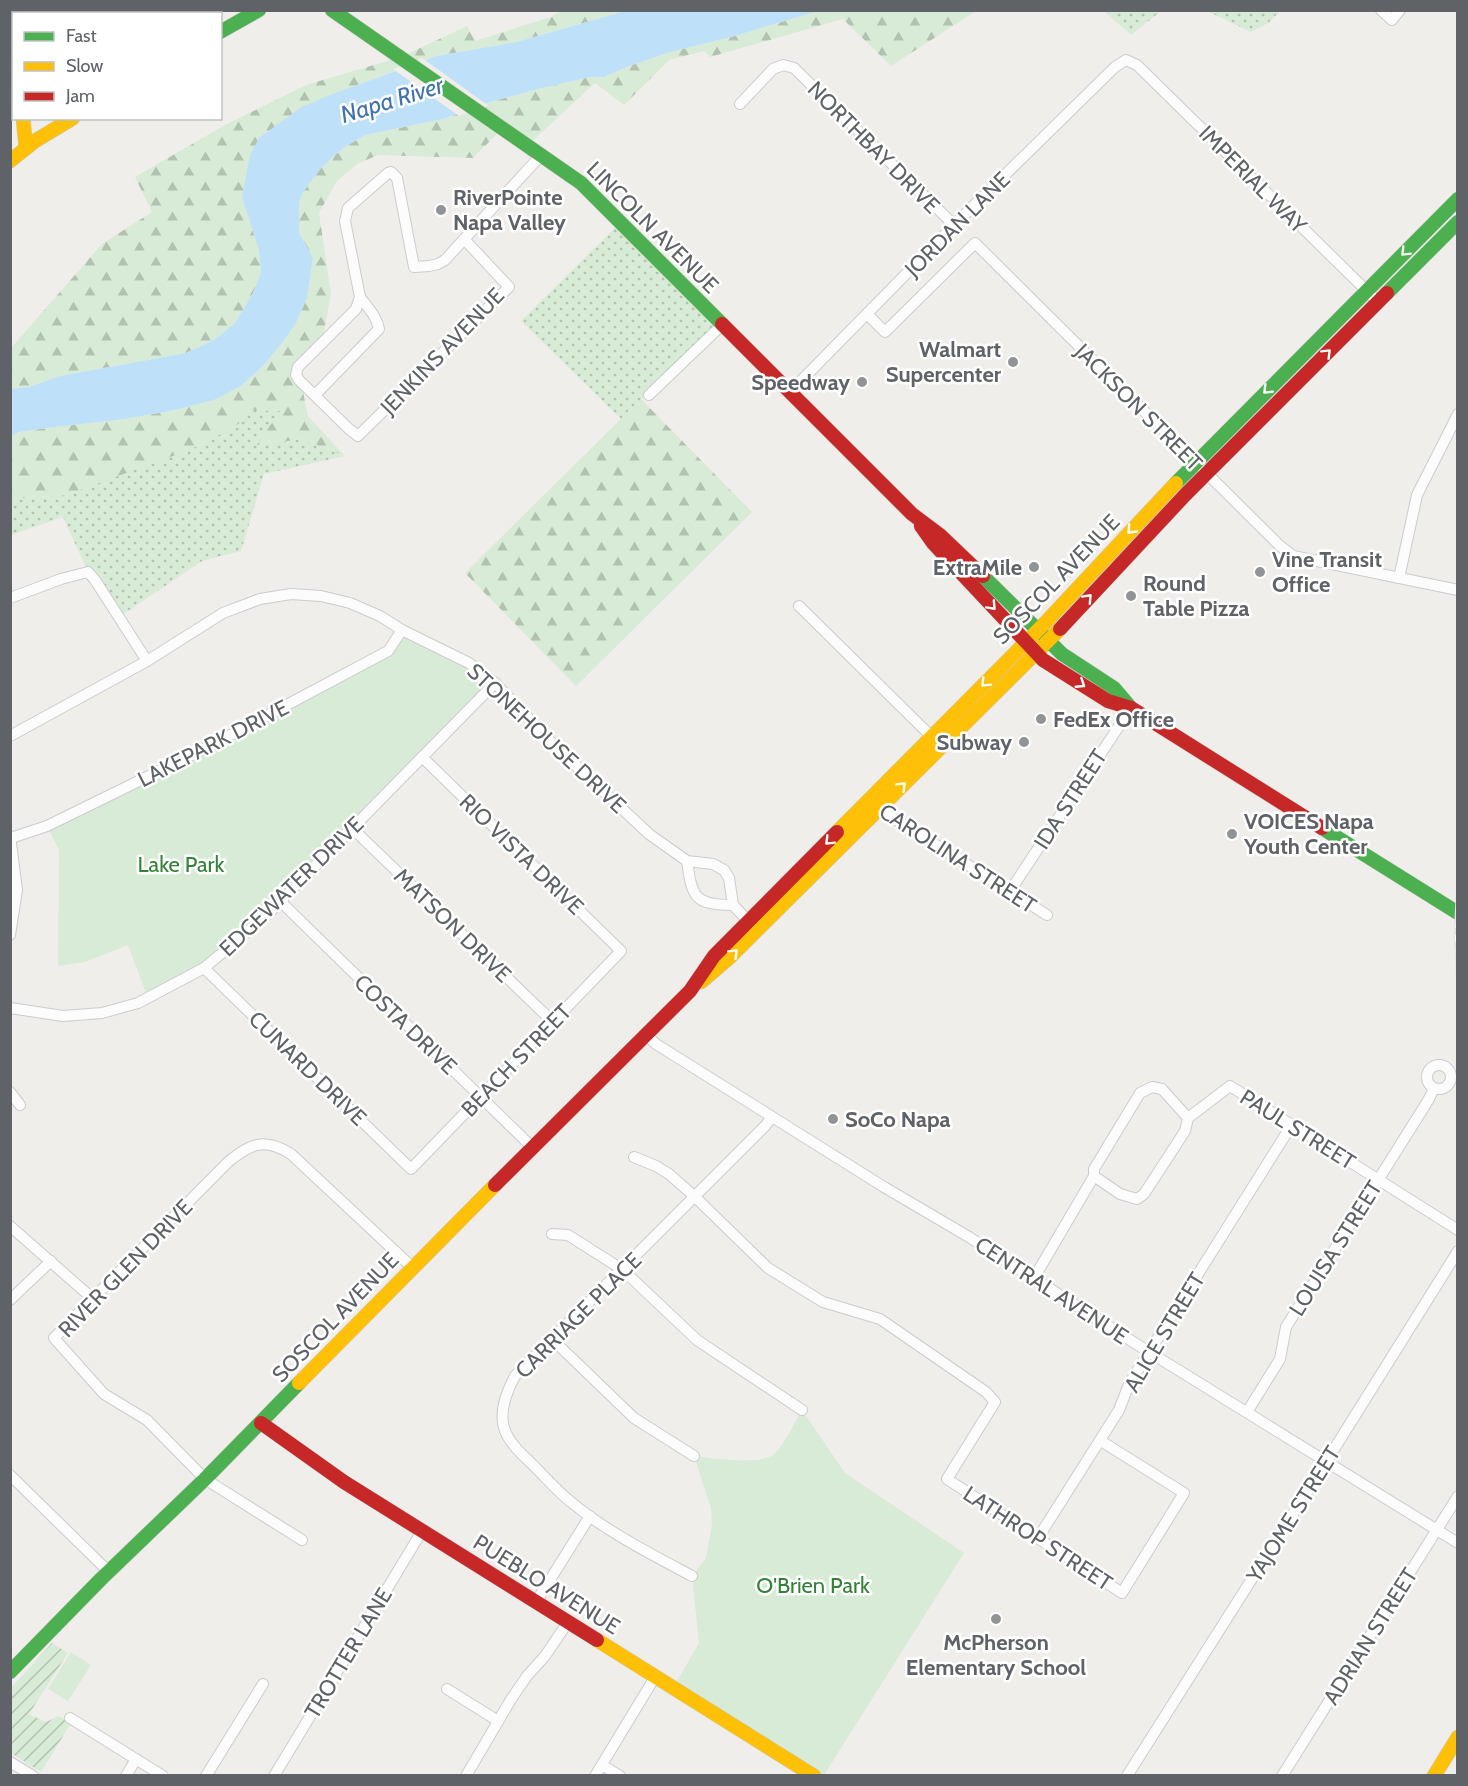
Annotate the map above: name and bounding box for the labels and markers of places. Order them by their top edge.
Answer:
place label: RiverPointe Napa Valley [453,184,566,236]
marker: RiverPointe Napa Valley [434,203,448,217]
place label: Walmart Supercenter [886,336,1002,388]
marker: Walmart Supercenter [1006,355,1020,369]
place label: Speedway [751,369,850,396]
marker: Speedway [855,375,869,389]
place label: Vine Transit Office [1272,546,1382,598]
place label: ExtraMile [933,554,1022,581]
marker: ExtraMile [1027,560,1041,574]
marker: Vine Transit Office [1253,565,1267,579]
place label: Round Table Pizza [1143,570,1250,622]
marker: Round Table Pizza [1124,589,1138,603]
place label: FedEx Office [1053,706,1174,733]
marker: FedEx Office [1034,712,1048,726]
place label: Subway [937,729,1012,756]
marker: Subway [1017,735,1031,749]
place label: VOICES Napa Youth Center [1243,808,1374,860]
marker: VOICES Napa Youth Center [1225,827,1239,841]
place label: SoCo Napa [845,1106,951,1133]
marker: SoCo Napa [826,1112,840,1126]
marker: McPherson Elementary School [989,1612,1003,1626]
place label: McPherson Elementary School [906,1629,1086,1681]

